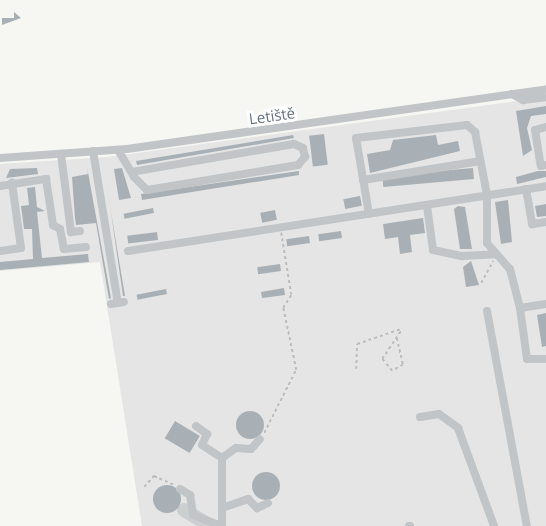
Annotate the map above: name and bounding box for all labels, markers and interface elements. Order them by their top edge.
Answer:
street label: Letiště [248,104,296,128]

